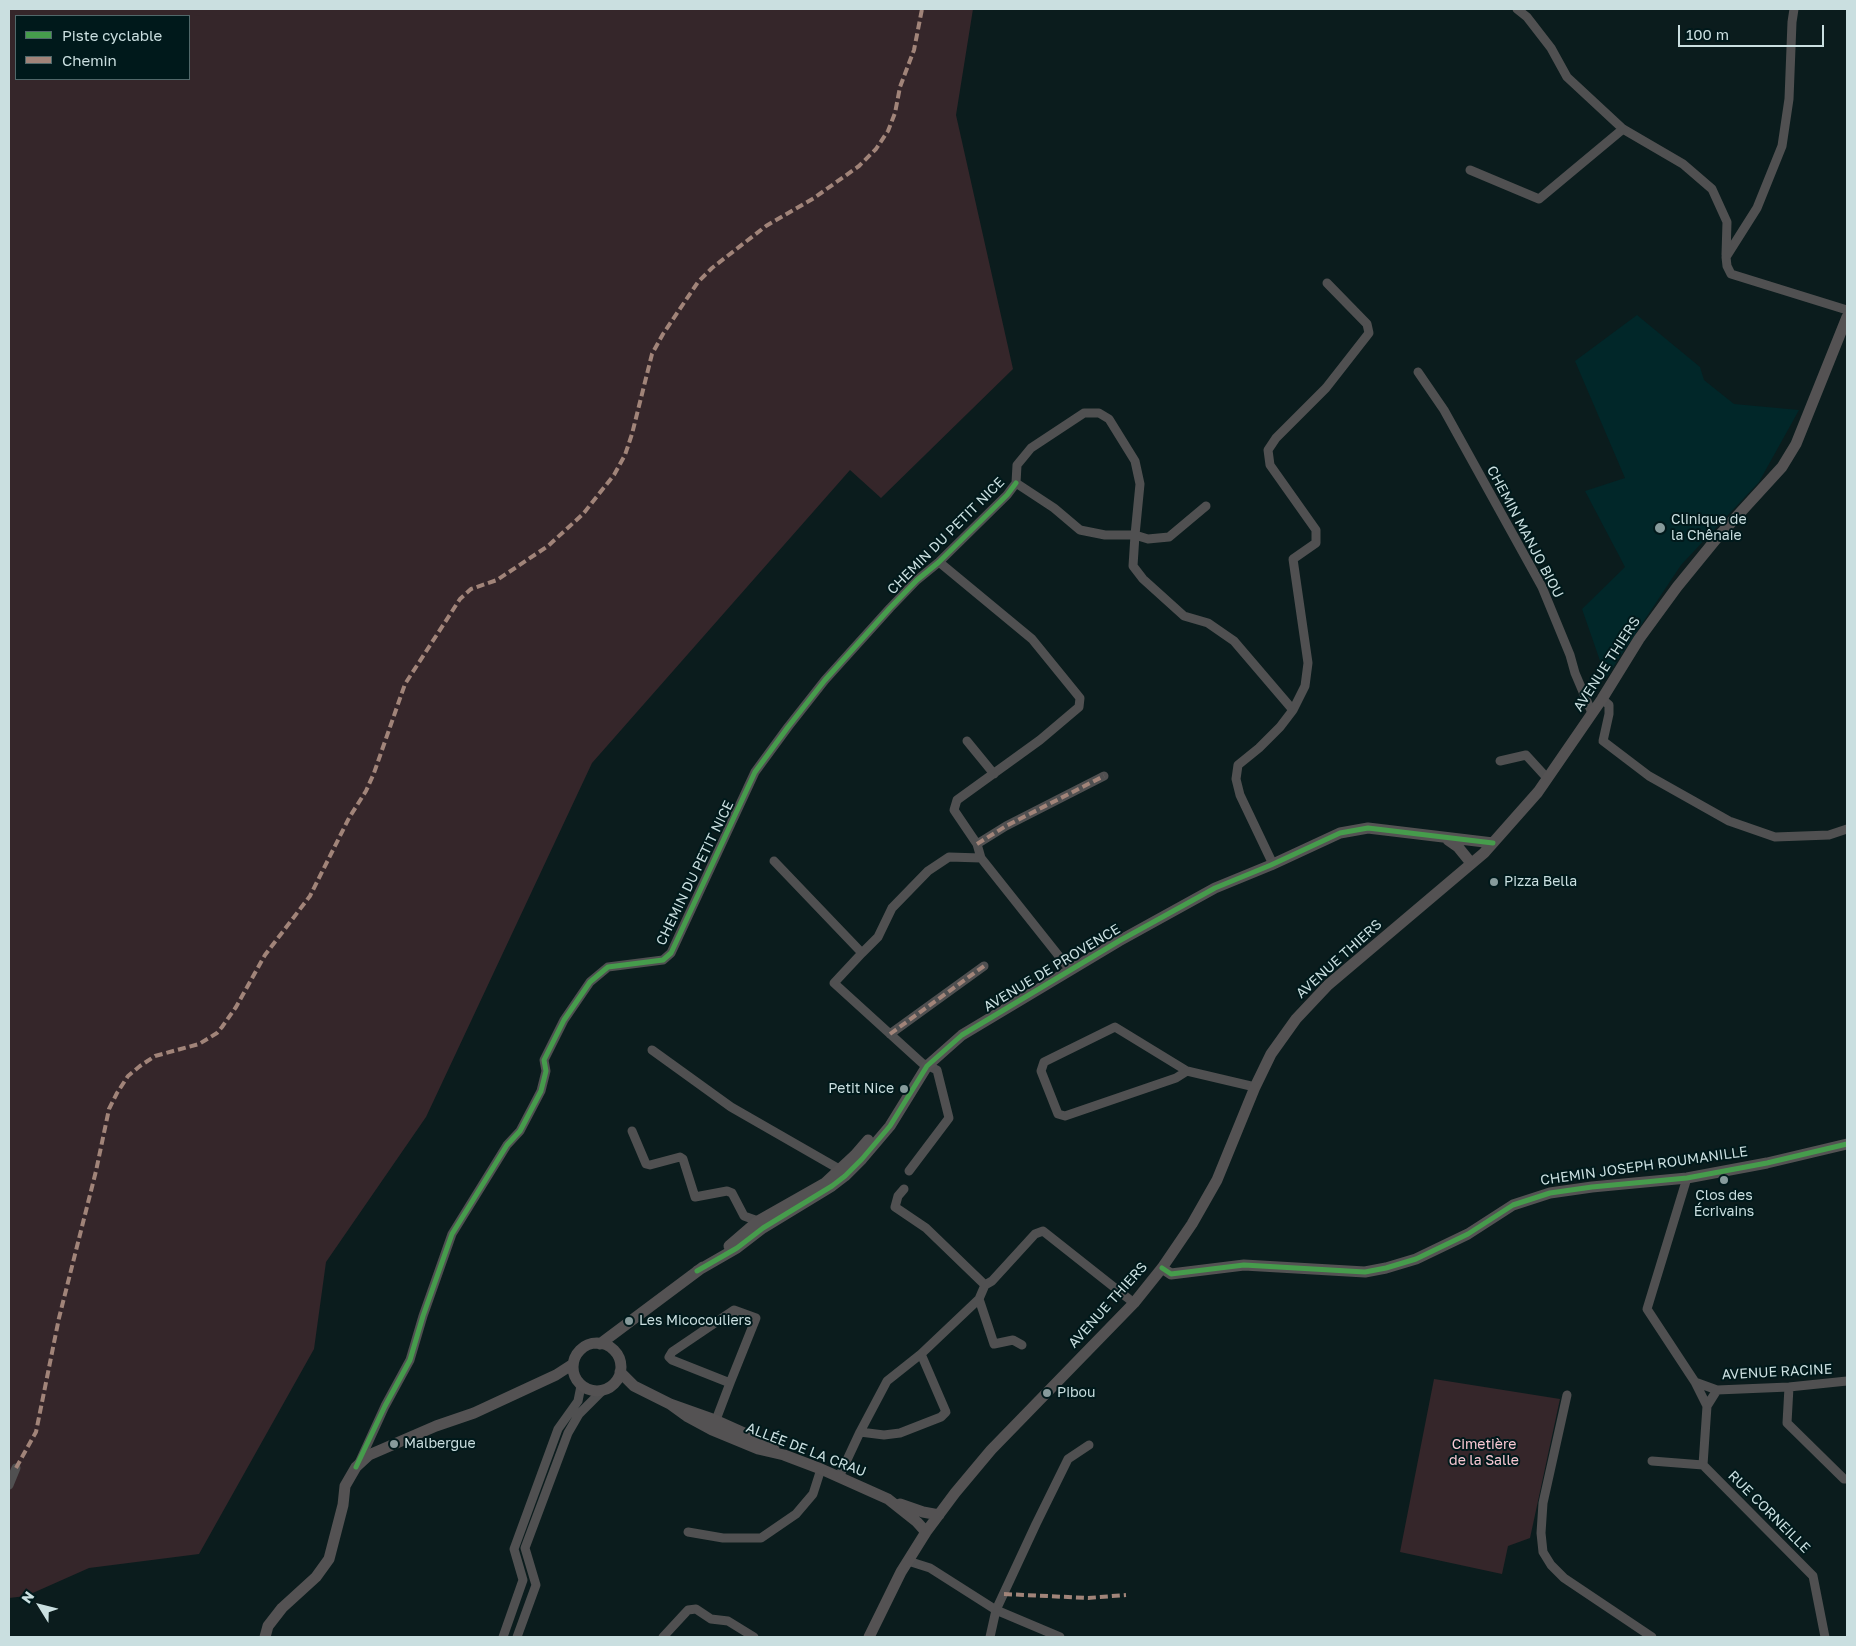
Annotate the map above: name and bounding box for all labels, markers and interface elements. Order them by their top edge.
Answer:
legend [15,15,190,80]
scale bar [1681,15,1827,47]
text: 100 m [1686,25,1729,43]
text: Piste cyclable [62,26,162,44]
text: Chemin [62,51,117,69]
street label: CHEMIN MANJO BIOU [1483,463,1567,601]
street label: CHEMIN DU PETIT NICE [884,474,1008,598]
place label: Clinique de la Chênaie [1671,512,1747,544]
marker: Clinique de la Chênaie [1653,521,1667,535]
street label: AVENUE THIERS [1570,613,1644,715]
street label: CHEMIN DU PETIT NICE [653,798,737,948]
place label: Pizza Bella [1504,874,1577,890]
marker: Pizza Bella [1488,876,1500,888]
street label: AVENUE THIERS [1293,916,1385,1002]
street label: AVENUE DE PROVENCE [981,921,1123,1015]
place label: Petit Nice [828,1081,894,1097]
marker: Petit Nice [898,1083,910,1095]
street label: CHEMIN JOSEPH ROUMANILLE [1539,1143,1749,1189]
marker: Clos des Écrivains [1718,1174,1730,1186]
place label: Clos des Écrivains [1694,1188,1754,1220]
street label: AVENUE THIERS [1065,1259,1151,1351]
place label: Les Micocouliers [639,1313,751,1329]
marker: Les Micocouliers [623,1315,635,1327]
street label: AVENUE RACINE [1721,1361,1833,1383]
place label: Pibou [1057,1385,1095,1401]
marker: Pibou [1041,1387,1053,1399]
street label: ALLÉE DE LA CRAU [744,1419,868,1481]
place label: Malbergue [404,1436,476,1452]
park label: Cimetière de la Salle [1449,1437,1519,1470]
marker: Malbergue [388,1438,400,1450]
street label: RUE CORNEILLE [1724,1467,1814,1557]
north arrow [15,1581,65,1631]
text: N [17,1588,37,1606]

